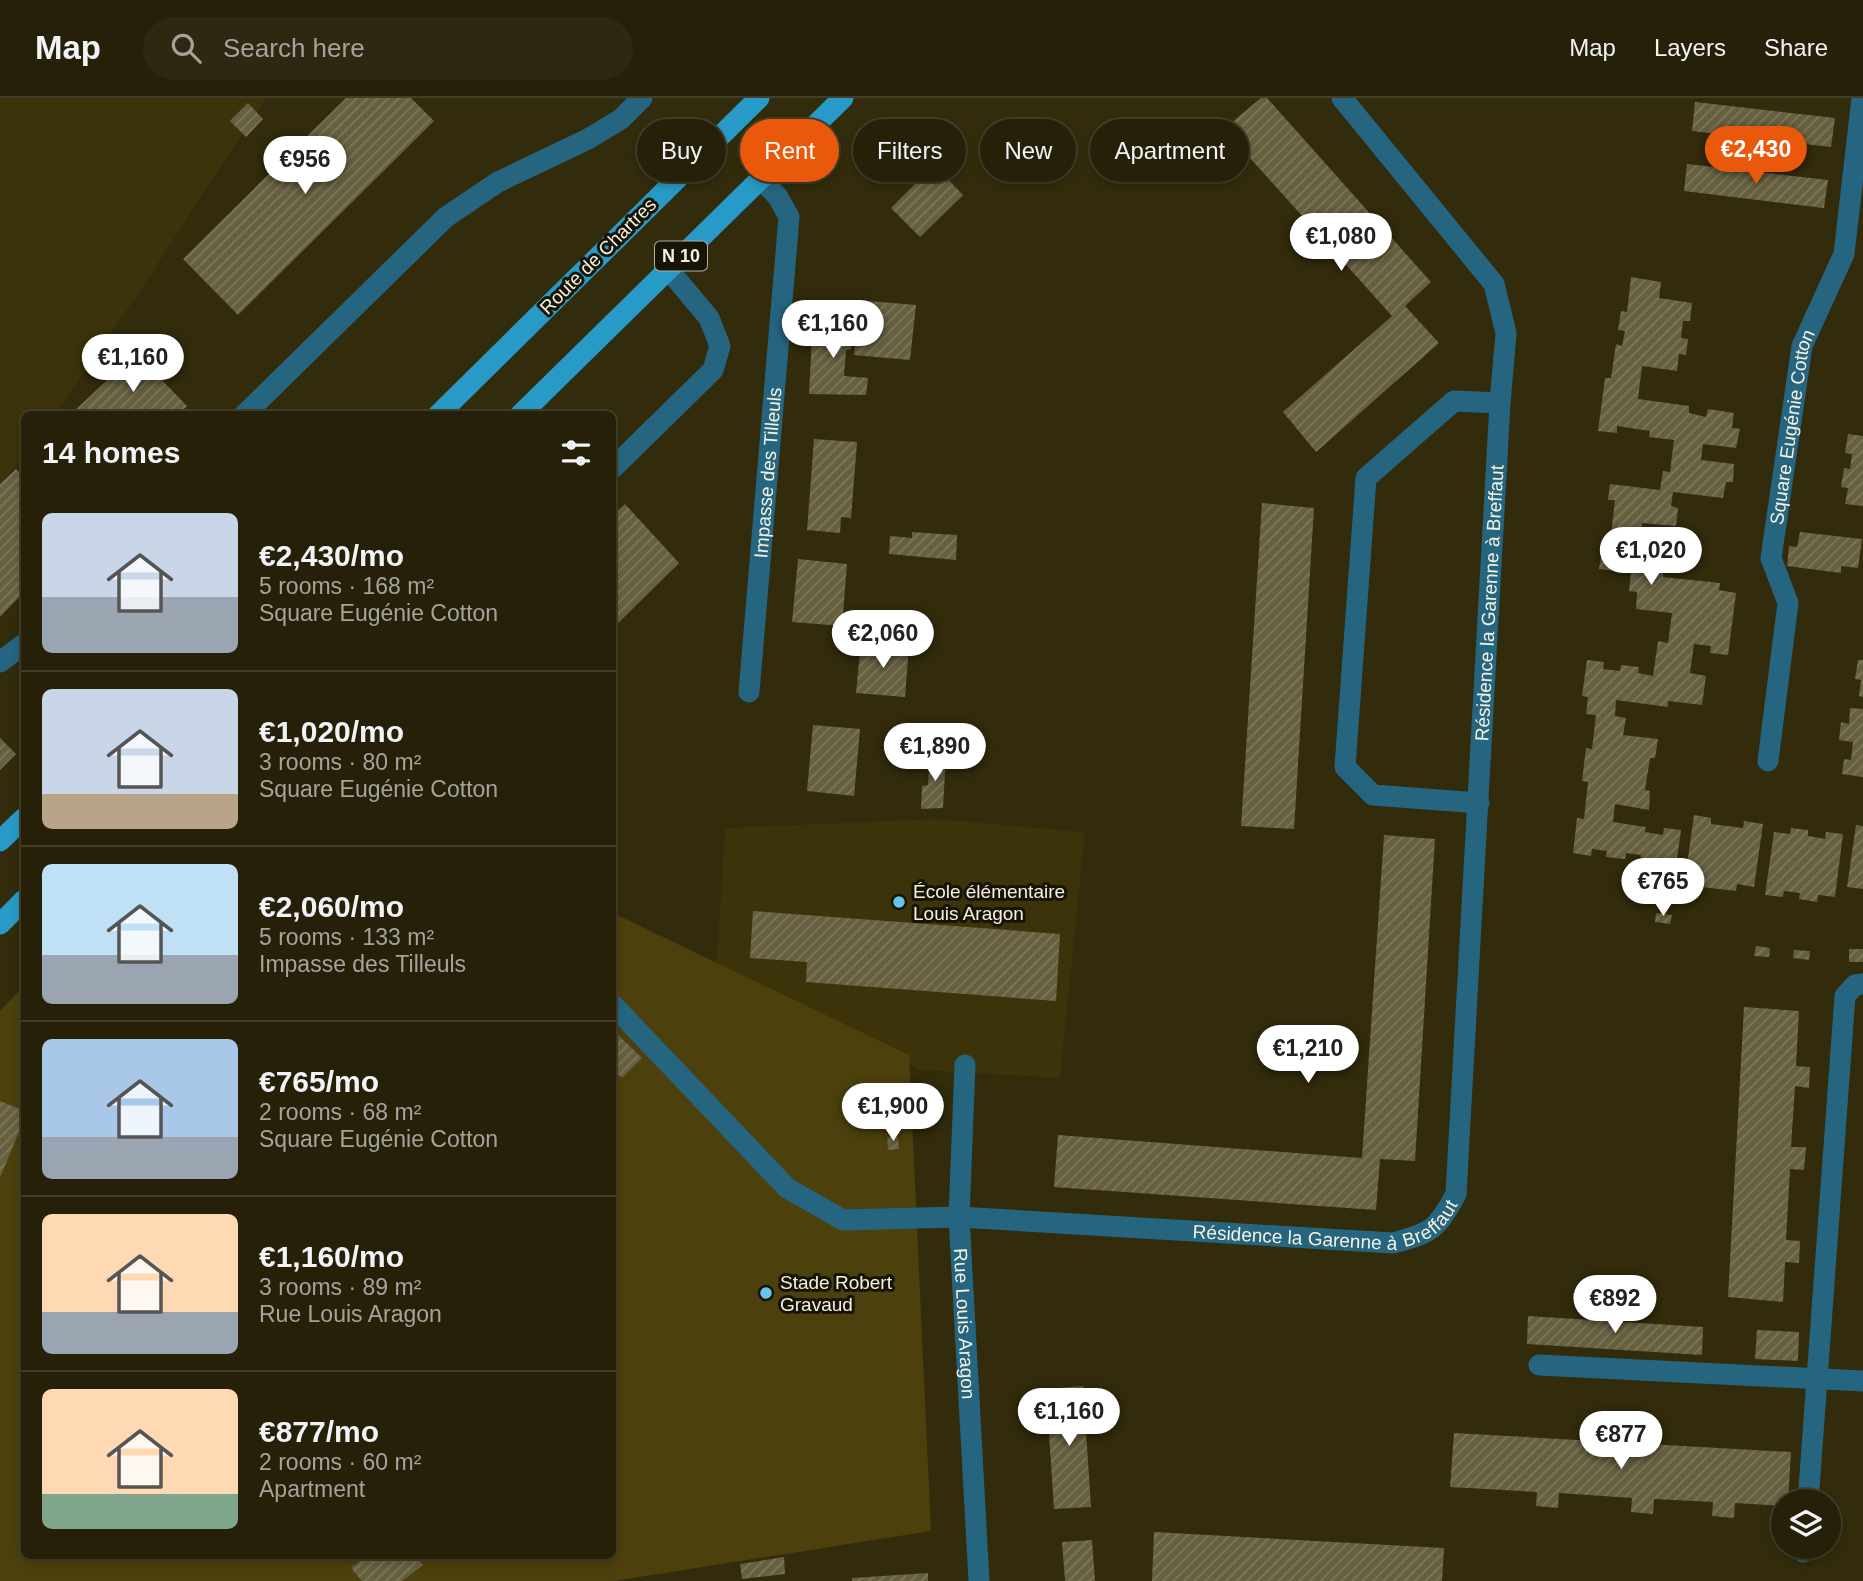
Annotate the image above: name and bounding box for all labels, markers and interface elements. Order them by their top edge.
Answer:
search box [143,17,633,80]
text: Map [35,29,101,66]
icon: search [167,29,205,67]
text: Search here [223,33,365,63]
text: Map [1569,34,1616,61]
text: Layers [1654,34,1726,61]
text: Share [1764,34,1828,61]
chip: Buy [637,119,726,182]
chip: Rent [740,119,839,182]
chip: Filters [853,119,966,182]
chip: New [980,119,1076,182]
chip: Apartment [1090,119,1249,182]
pin: €2,430 [1699,126,1813,186]
pin: €956 [264,136,346,196]
text: €2,430 [1721,136,1791,162]
text: €956 [279,146,331,172]
street label: Route de Chartres [536,194,660,318]
pin: €1,080 [1284,214,1398,273]
text: €1,080 [1306,223,1376,249]
road number: N 10 [655,242,707,271]
pin: €1,160 [776,300,890,360]
text: €1,160 [798,310,868,336]
street label: Square Eugénie Cotton [1765,326,1819,526]
pin: €1,160 [76,334,190,394]
text: €1,160 [98,344,168,370]
street label: Impasse des Tilleuls [750,387,785,559]
icon: filters [557,434,595,472]
text: 14 homes [42,436,180,469]
street label: Résidence la Garenne à Breffaut [1471,464,1507,742]
pin: €1,020 [1594,528,1708,587]
text: €1,020 [1616,537,1686,563]
text: €2,430/mo [259,539,404,572]
icon: home [98,541,182,625]
text: 5 rooms · 168 m² [259,573,434,599]
text: Square Eugénie Cotton [259,600,498,626]
pin: €2,060 [826,610,940,670]
text: €2,060 [848,620,918,646]
text: €1,020/mo [259,715,404,748]
icon: home [98,717,182,801]
pin: €1,890 [878,724,992,783]
text: €1,890 [900,733,970,759]
text: 3 rooms · 80 m² [259,749,421,775]
text: Square Eugénie Cotton [259,776,498,802]
pin: €765 [1622,858,1704,918]
text: €765 [1637,868,1689,894]
place label: École élémentaire Louis Aragon [913,881,1065,924]
text: €2,060/mo [259,890,404,923]
icon: home [98,892,182,976]
marker: École élémentaire Louis Aragon [891,894,907,910]
text: 5 rooms · 133 m² [259,924,434,950]
text: Impasse des Tilleuls [259,951,466,977]
pin: €1,210 [1251,1026,1365,1085]
text: €1,210 [1273,1035,1343,1061]
text: €765/mo [259,1065,379,1098]
icon: home [98,1067,182,1151]
pin: €1,900 [836,1084,950,1143]
text: €1,900 [858,1093,928,1119]
text: 2 rooms · 68 m² [259,1099,421,1125]
text: Square Eugénie Cotton [259,1126,498,1152]
street label: Résidence la Garenne à Breffaut [1192,1195,1462,1254]
text: €1,160/mo [259,1240,404,1273]
icon: home [98,1242,182,1326]
street label: Rue Louis Aragon [950,1248,979,1400]
place label: Stade Robert Gravaud [780,1272,893,1315]
text: 3 rooms · 89 m² [259,1274,421,1300]
pin: €892 [1574,1276,1656,1335]
marker: Stade Robert Gravaud [758,1285,774,1301]
text: €892 [1589,1285,1641,1311]
text: Rue Louis Aragon [259,1301,442,1327]
pin: €1,160 [1012,1388,1126,1448]
text: €1,160 [1034,1398,1104,1424]
pin: €877 [1580,1412,1662,1471]
text: €877/mo [259,1415,379,1448]
icon: home [98,1417,182,1501]
text: €877 [1595,1421,1647,1447]
text: 2 rooms · 60 m² [259,1449,421,1475]
text: Apartment [259,1476,365,1502]
map controls [1771,1489,1841,1559]
button: layers [1771,1489,1841,1559]

